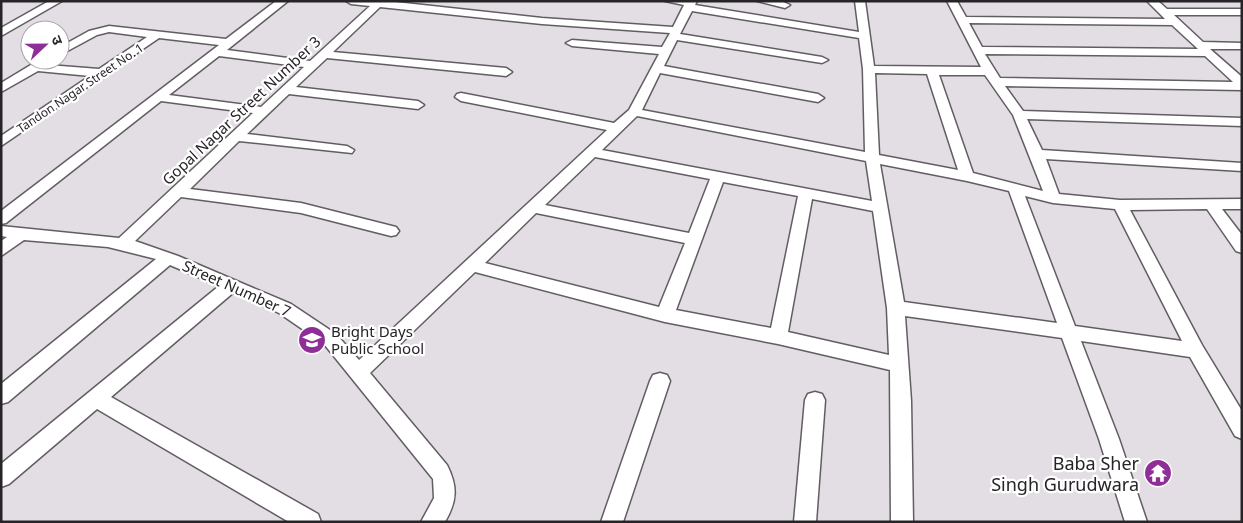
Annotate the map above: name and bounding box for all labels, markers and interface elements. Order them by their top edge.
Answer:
north arrow [20,20,70,70]
street label: Gopal Nagar Street Number 3 [157,31,325,189]
text: उ [47,33,68,48]
street label: Tandon Nagar Street No. 1 [13,39,147,137]
street label: Street Number 7 [180,255,294,321]
place label: Bright Days Public School [331,321,424,358]
school or university icon: Bright Days Public School [297,325,327,355]
place label: Baba Sher Singh Gurudwara [991,451,1140,496]
temple icon: Baba Sher Singh Gurudwara [1143,458,1173,488]

